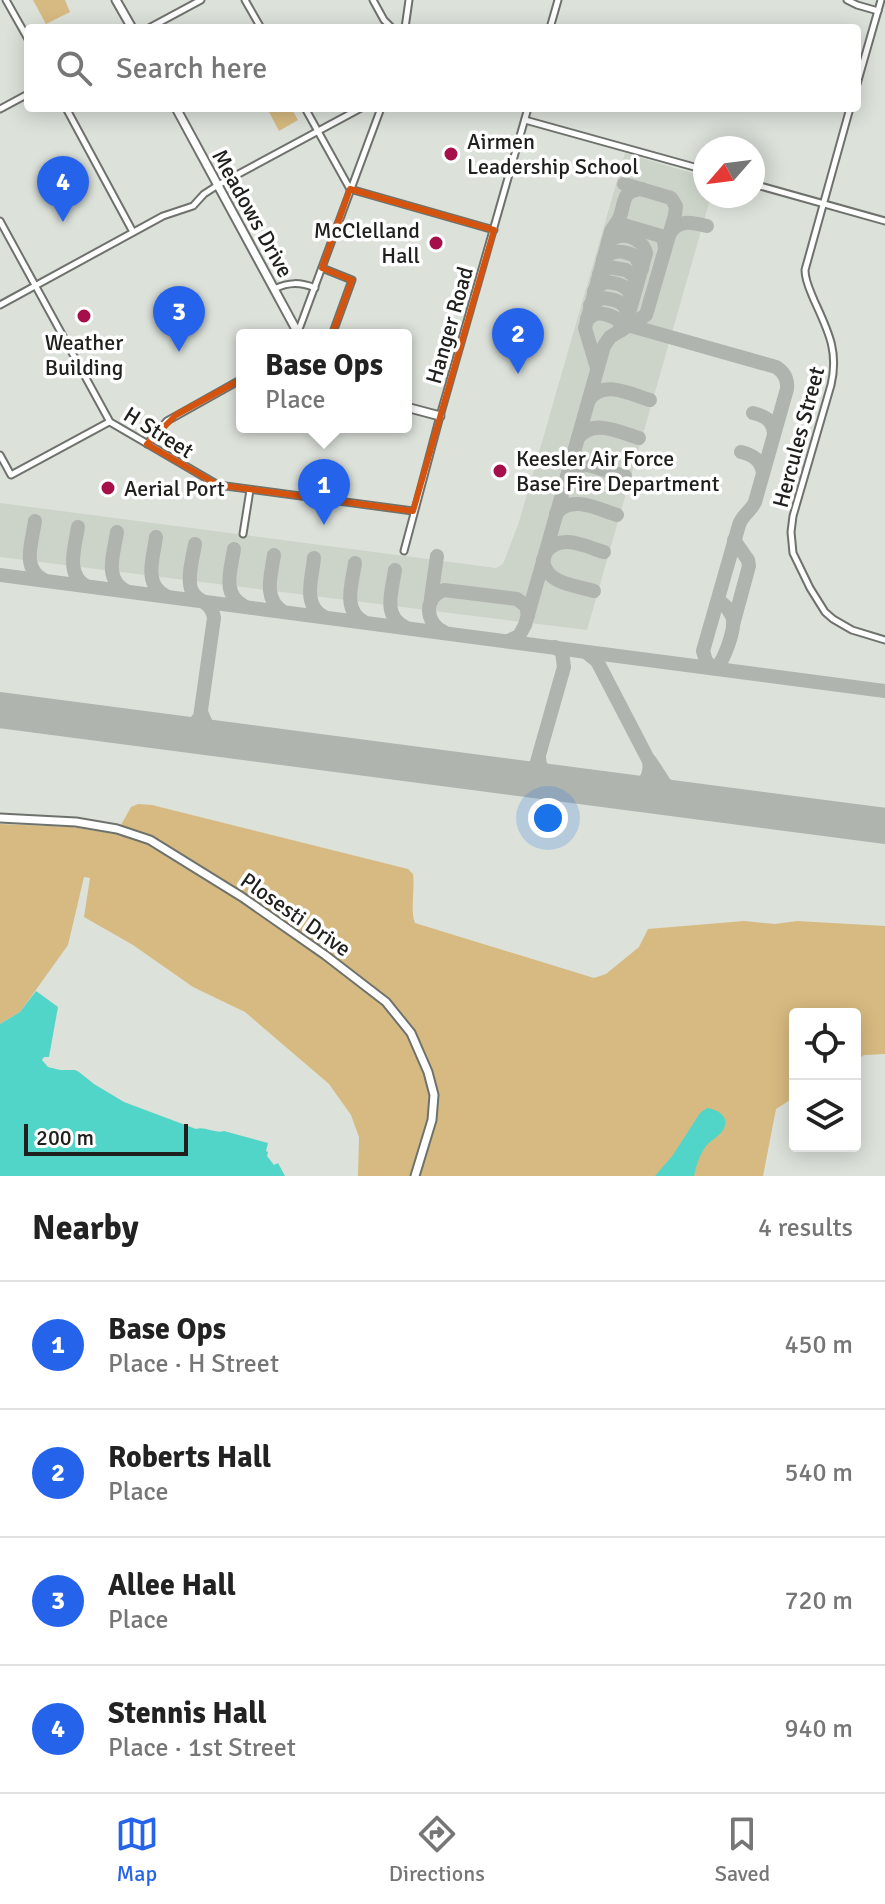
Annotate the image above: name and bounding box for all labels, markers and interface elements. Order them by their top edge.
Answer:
search box [24,24,861,112]
icon: search [52,46,96,90]
text: Search here [116,50,267,87]
place label: Airmen Leadership School [467,128,639,180]
north arrow [693,136,765,208]
street label: Meadows Drive [206,144,299,282]
marker: Airmen Leadership School [442,145,460,163]
pin: 4 [37,156,89,222]
place label: McClelland Hall [314,217,420,269]
marker: McClelland Hall [427,234,445,252]
street label: Hanger Road [420,263,479,387]
pin: 3 [153,286,205,352]
marker: Weather Building [75,307,93,325]
pin: 2 [492,308,544,374]
place label: Weather Building [45,329,123,381]
popup [236,329,412,433]
text: Base Ops [265,347,383,384]
street label: Hercules Street [767,363,830,511]
text: Place [265,384,326,416]
street label: H Street [119,401,199,464]
place label: Keesler Air Force Base Fire Department [516,445,720,497]
pin: 1 [298,459,350,525]
marker: Keesler Air Force Base Fire Department [491,462,509,480]
place label: Aerial Port [124,475,225,502]
marker: Aerial Port [99,479,117,497]
your location [528,798,568,838]
street label: Plosesti Drive [235,867,356,962]
map controls [789,1008,861,1152]
button: locate [789,1008,861,1080]
button: layers [789,1080,861,1152]
scale bar [24,1120,188,1156]
text: 200 m [36,1124,94,1151]
text: Nearby [32,1207,139,1249]
text: 4 results [758,1212,853,1244]
text: Base Ops [108,1311,226,1348]
text: 1 [51,1329,65,1361]
text: 450 m [784,1329,853,1361]
text: Place · H Street [108,1348,279,1380]
text: Roberts Hall [108,1439,271,1476]
text: 2 [51,1457,65,1489]
text: 540 m [784,1457,853,1489]
text: Place [108,1476,169,1508]
text: Allee Hall [108,1567,236,1604]
text: 3 [51,1585,65,1617]
text: 720 m [784,1585,853,1617]
text: Place [108,1604,169,1636]
text: Stennis Hall [108,1695,267,1732]
text: 4 [51,1713,65,1745]
text: 940 m [784,1713,853,1745]
text: Place · 1st Street [108,1732,296,1764]
tab: Map [115,1812,159,1887]
tab: Directions [389,1812,485,1887]
tab: Saved [715,1812,770,1887]

